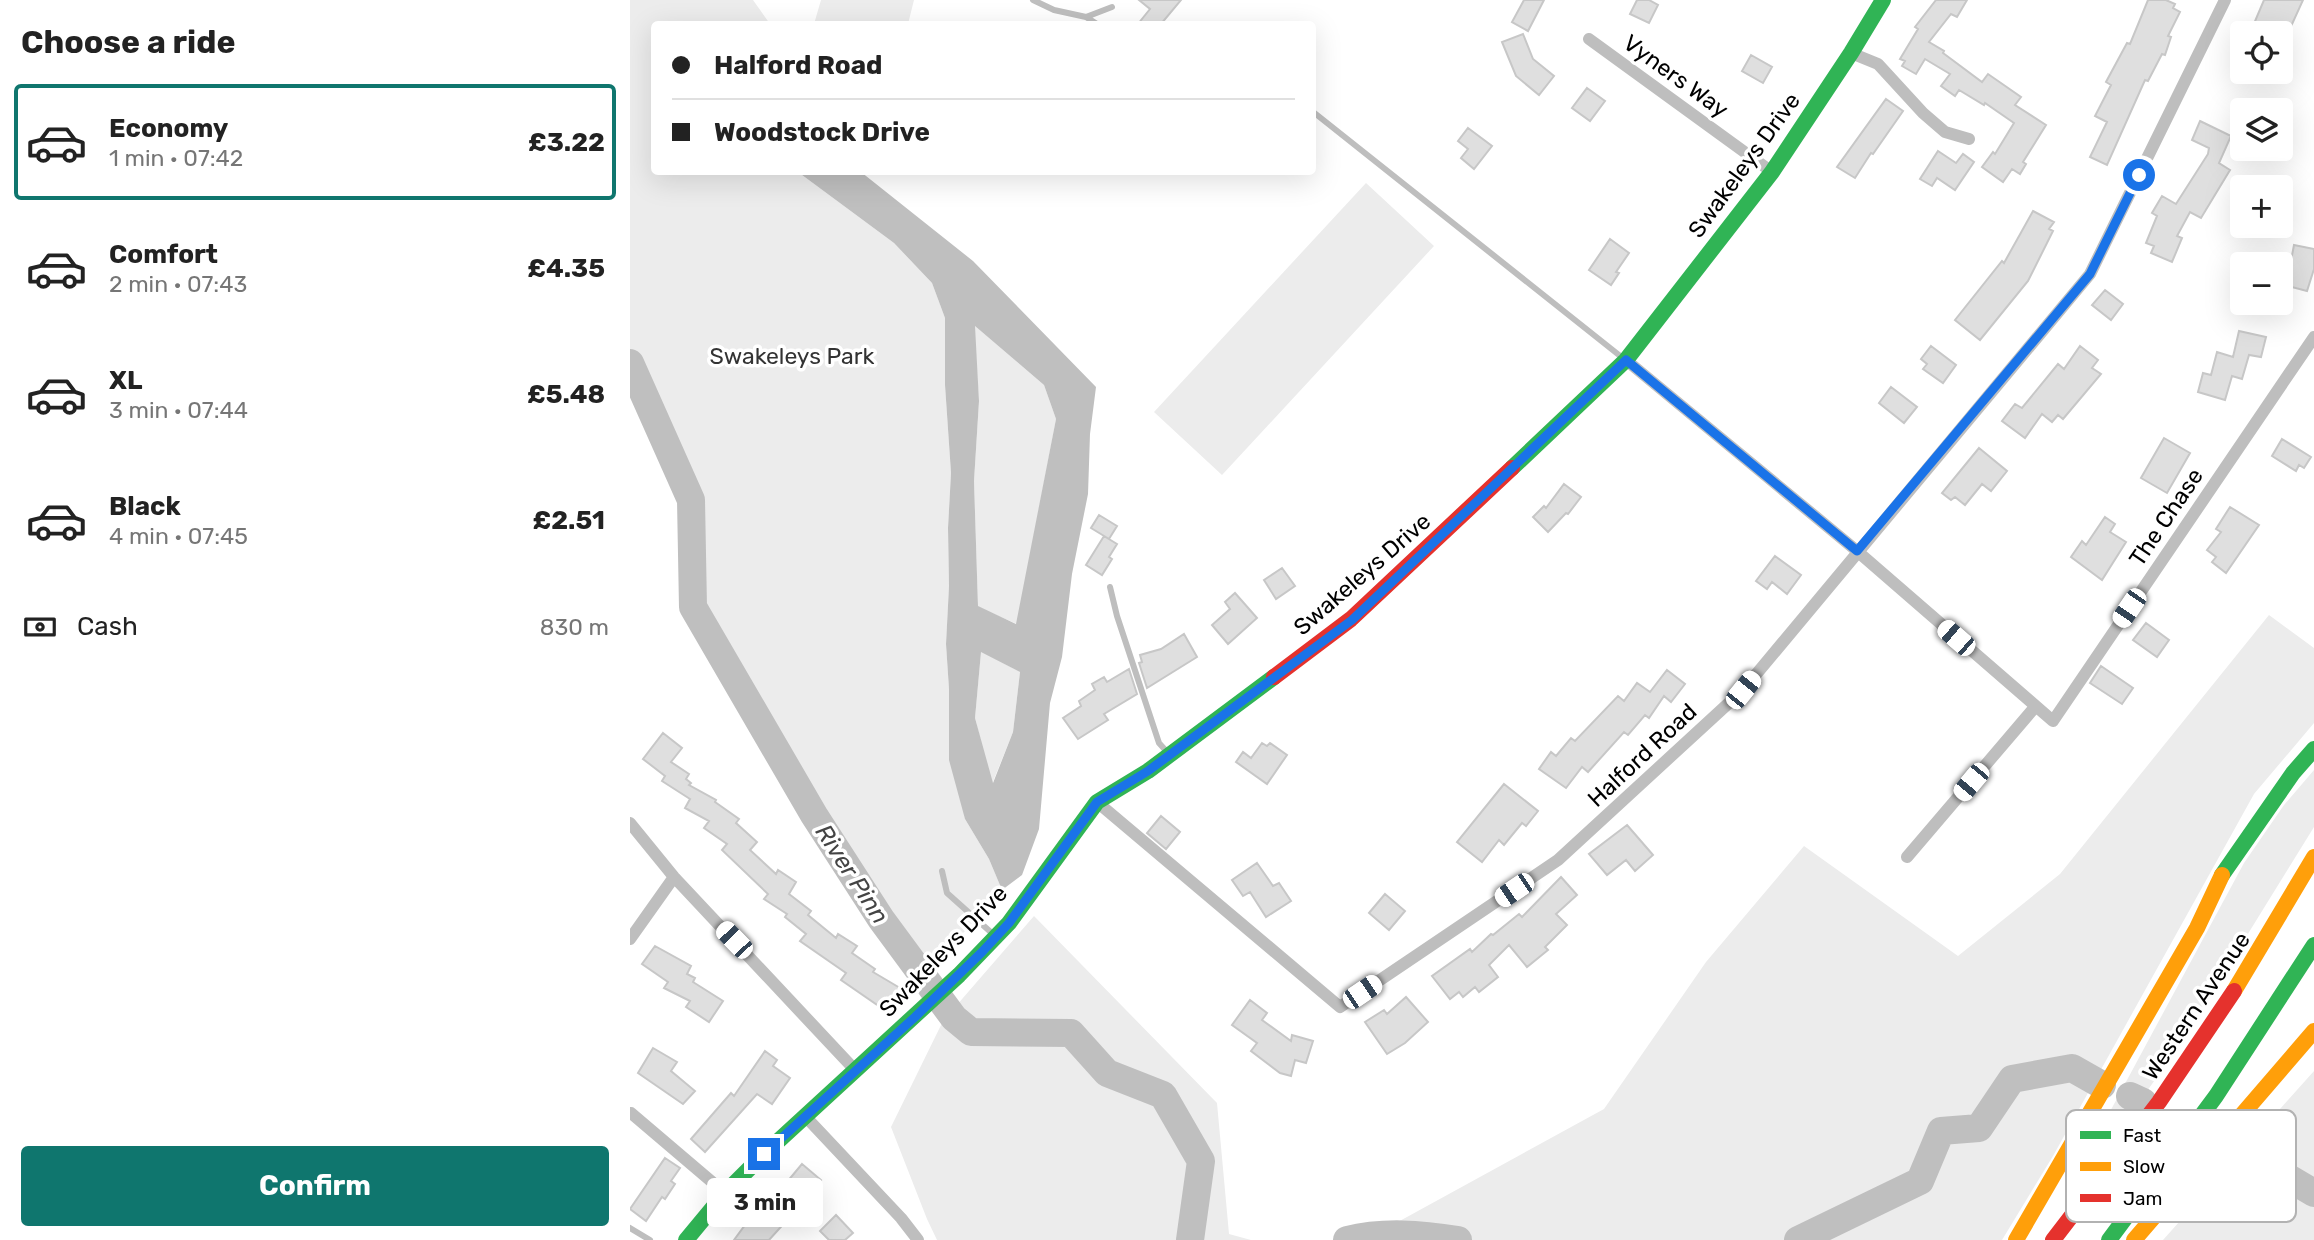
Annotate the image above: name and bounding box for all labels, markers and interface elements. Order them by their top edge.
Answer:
map controls [2230,21,2293,315]
button: locate [2230,21,2293,84]
text: Choose a ride [21,23,235,61]
street label: Vyners Way [1618,29,1734,124]
text: Halford Road [714,50,882,81]
street label: Swakeleys Drive [1682,87,1806,243]
button: layers [2230,98,2293,161]
icon: car [25,111,88,174]
text: Economy [109,113,228,144]
text: Woodstock Drive [714,117,930,148]
text: £3.22 [528,127,605,158]
text: 1 min · 07:42 [109,144,243,172]
route start [2123,159,2155,191]
button: + [2230,175,2293,238]
icon: car [25,237,88,300]
text: Comfort [109,239,218,270]
button: − [2230,252,2293,315]
text: £4.35 [527,253,605,284]
text: 2 min · 07:43 [109,270,247,298]
park label: Swakeleys Park [710,342,875,370]
icon: car [25,363,88,426]
text: XL [109,365,142,396]
text: £5.48 [527,379,605,410]
text: 3 min · 07:44 [109,396,248,424]
street label: The Chase [2123,463,2209,571]
icon: car [25,489,88,552]
text: Black [109,491,181,522]
text: £2.51 [532,505,605,536]
street label: Swakeleys Drive [1288,507,1436,641]
text: 4 min · 07:45 [109,522,248,550]
car [2109,585,2150,631]
icon: cash [21,608,59,646]
text: Cash [77,611,138,642]
text: 830 m [540,613,609,641]
car [1934,616,1979,660]
car [1722,667,1765,713]
street label: Halford Road [1582,697,1702,813]
car [1950,759,1993,805]
water label: River Pinn [810,819,894,929]
car [1491,870,1538,910]
street label: Swakeleys Drive [873,879,1013,1023]
car [712,918,757,962]
street label: Western Avenue [2136,927,2256,1085]
car [1339,972,1386,1012]
legend [2066,1110,2296,1222]
text: Fast [2123,1124,2162,1147]
route end [748,1138,780,1170]
button: Confirm [21,1146,609,1226]
text: Slow [2123,1155,2165,1178]
callout: 3 min [706,1178,822,1228]
text: Jam [2123,1187,2162,1210]
text: 3 min [734,1188,796,1216]

